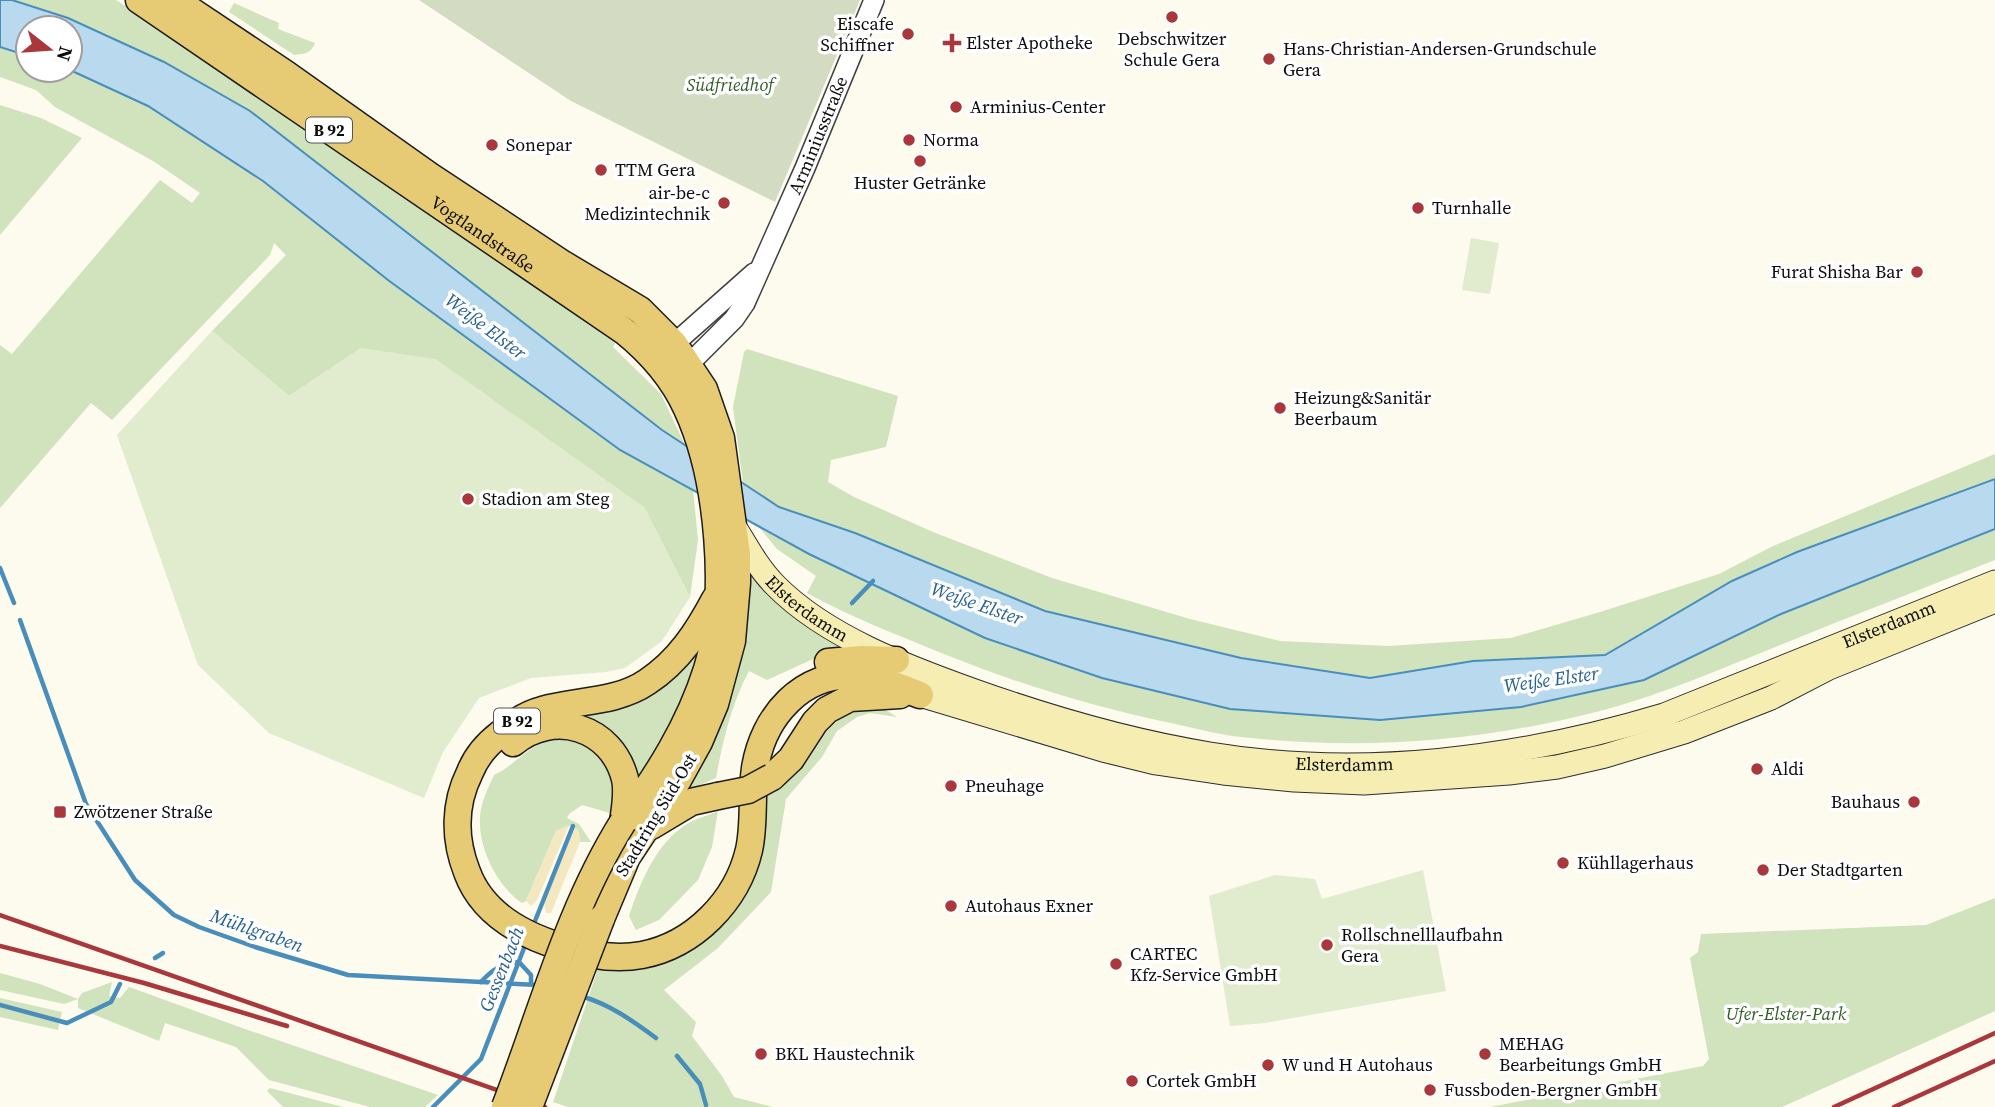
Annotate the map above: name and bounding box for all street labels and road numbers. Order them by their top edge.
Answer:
street label: Arminiusstraße [782,72,853,198]
road number: B 92 [306,118,352,142]
street label: Vogtlandstraße [426,190,540,279]
street label: Elsterdamm [760,569,853,648]
street label: Elsterdamm [1839,594,1939,654]
road number: B 92 [494,708,540,734]
street label: Stadtring Süd-Ost [609,748,702,881]
street label: Elsterdamm [1295,750,1394,777]

